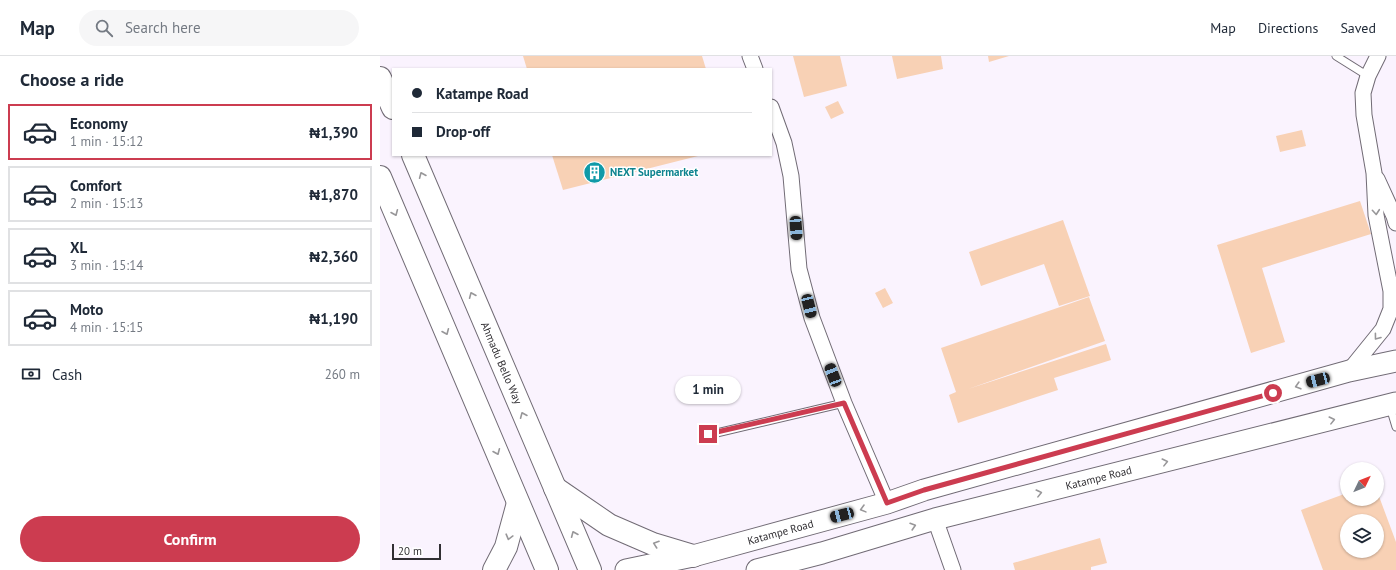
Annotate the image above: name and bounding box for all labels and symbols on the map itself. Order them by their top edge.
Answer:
building icon: NEXT Supermarket [581,159,607,185]
place label: NEXT Supermarket [610,165,698,179]
one-way arrow [418,172,426,179]
one-way arrow [390,208,398,216]
one-way arrow [1371,209,1380,215]
car [789,216,803,240]
one-way arrow [469,292,477,299]
car [800,293,818,319]
street label: Ahmadu Bello Way [478,320,526,407]
one-way arrow [441,328,449,336]
one-way arrow [1375,332,1382,339]
car [823,362,843,388]
car [1305,371,1331,389]
callout: 1 min [675,376,741,404]
one-way arrow [1294,381,1301,390]
route start [1264,384,1282,402]
one-way arrow [520,411,528,418]
one-way arrow [1328,416,1335,424]
route end [699,425,717,443]
one-way arrow [492,449,500,456]
one-way arrow [1162,458,1168,466]
north arrow [1340,462,1384,506]
street label: Katampe Road [1064,463,1133,493]
one-way arrow [1035,490,1042,498]
one-way arrow [860,504,867,513]
car [829,506,855,524]
street label: Katampe Road [746,516,815,548]
one-way arrow [909,522,916,531]
one-way arrow [571,531,579,538]
one-way arrow [505,534,514,541]
one-way arrow [653,541,660,549]
scale bar [392,542,441,561]

